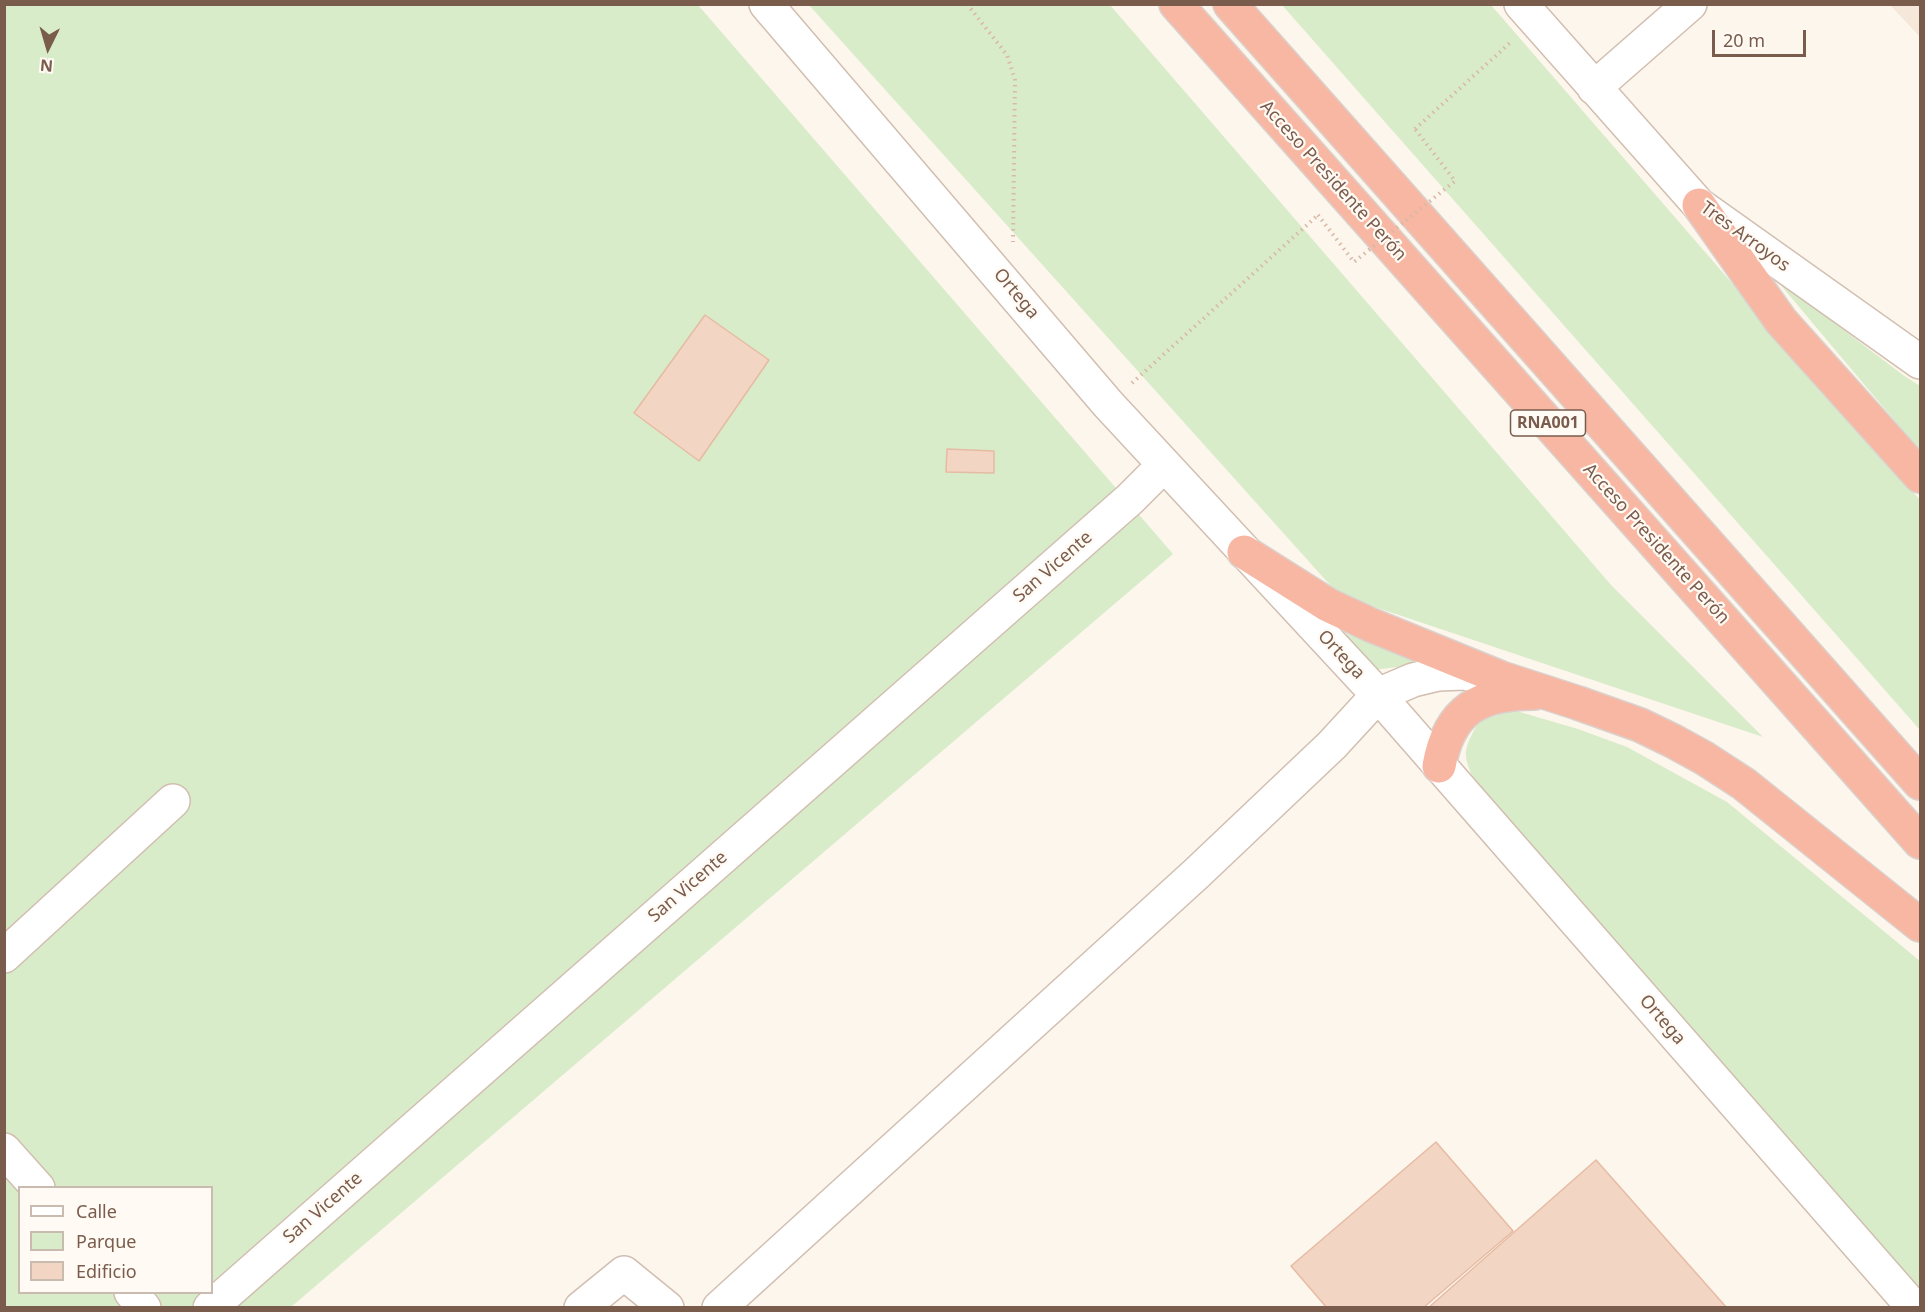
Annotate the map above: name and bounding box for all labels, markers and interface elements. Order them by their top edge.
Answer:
north arrow [18,18,78,78]
scale bar [1715,18,1810,56]
text: 20 m [1723,28,1765,52]
text: N [39,54,54,77]
street label: Acceso Presidente Perón [1255,96,1411,266]
street label: Tres Arroyos [1696,197,1794,277]
street label: Ortega [989,264,1043,324]
road number: RNA001 [1510,410,1586,436]
street label: Acceso Presidente Perón [1578,459,1734,629]
street label: San Vicente [1009,527,1097,607]
street label: Ortega [1313,626,1369,684]
street label: San Vicente [644,847,732,927]
street label: Ortega [1634,991,1690,1049]
street label: San Vicente [279,1168,367,1248]
legend [18,1186,213,1294]
text: Calle [76,1199,117,1223]
text: Parque [76,1229,136,1253]
text: Edificio [76,1259,137,1283]

